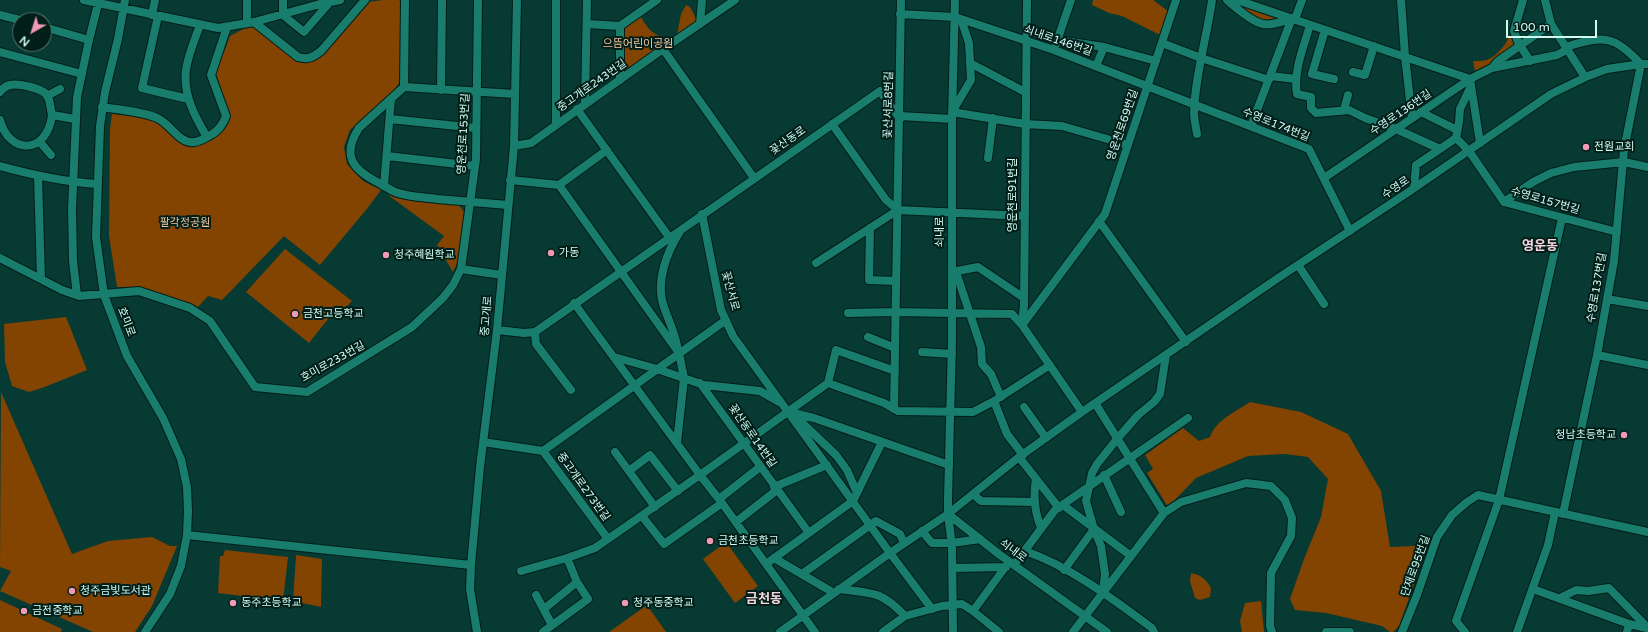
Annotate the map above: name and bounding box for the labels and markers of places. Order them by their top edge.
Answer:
place label: 전원교회 [1594,140,1634,154]
marker: 전원교회 [1581,142,1591,152]
place label: 가동 [559,246,579,260]
place label: 청주혜원학교 [394,248,455,262]
marker: 가동 [546,248,556,258]
marker: 청주혜원학교 [381,250,391,260]
place label: 금천고등학교 [303,307,364,321]
marker: 금천고등학교 [290,309,300,319]
place label: 청남초등학교 [1555,428,1616,442]
marker: 청남초등학교 [1619,430,1629,440]
place label: 금천초등학교 [718,534,779,548]
marker: 금천초등학교 [705,536,715,546]
place label: 청주금빛도서관 [80,584,151,598]
marker: 청주금빛도서관 [67,586,77,596]
place label: 동주초등학교 [241,596,302,610]
place label: 청주동중학교 [633,596,694,610]
marker: 동주초등학교 [228,598,238,608]
marker: 청주동중학교 [620,598,630,608]
place label: 금전중학교 [32,604,83,618]
marker: 금전중학교 [19,606,29,616]

